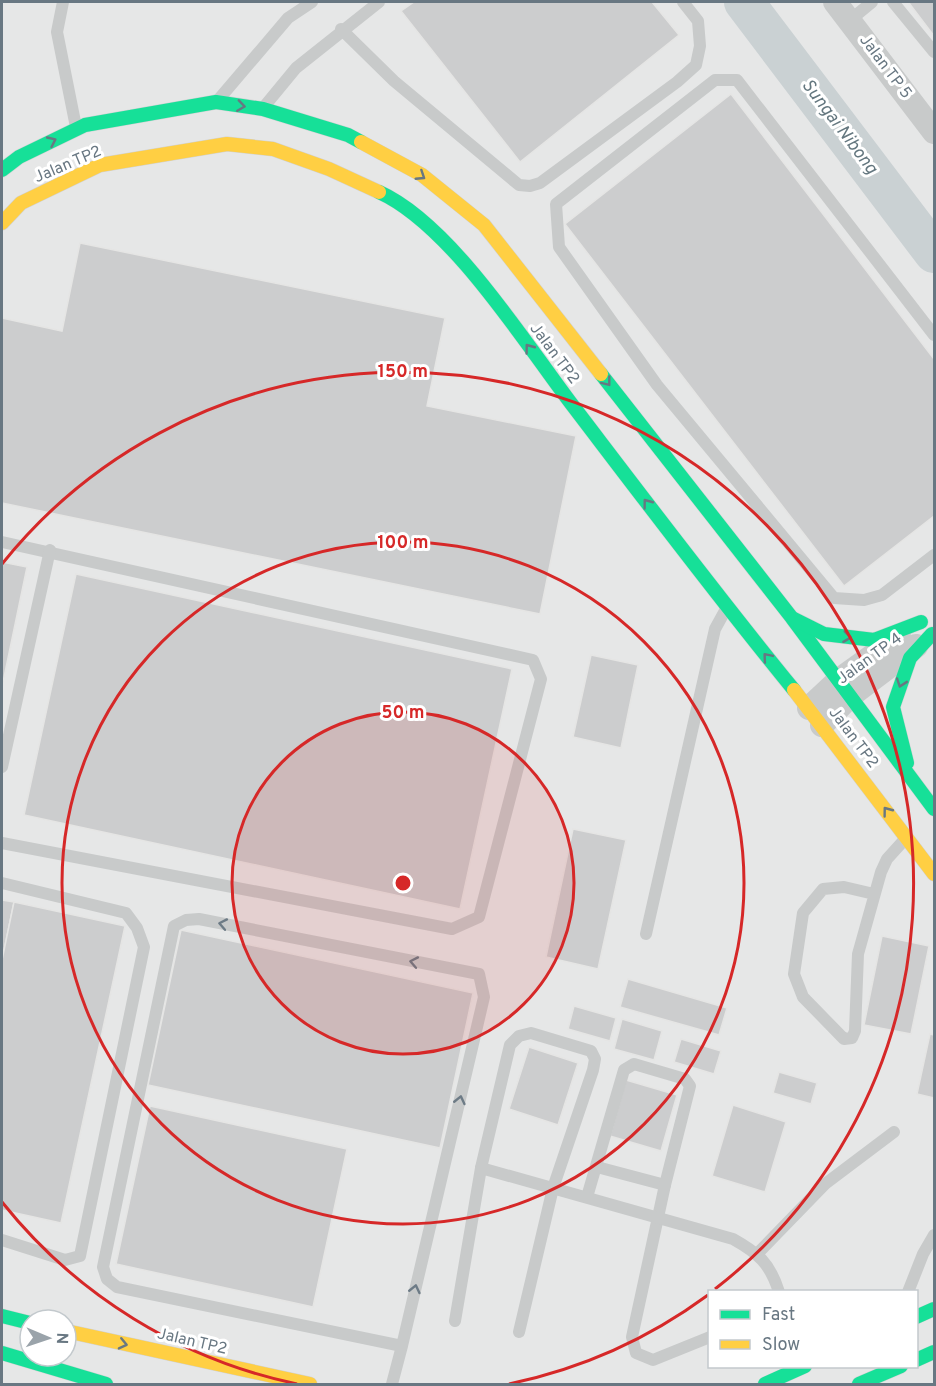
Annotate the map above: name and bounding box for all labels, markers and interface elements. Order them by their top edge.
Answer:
street label: Jalan TP 5 [854,31,916,103]
water label: Sungai Nibong [796,75,882,179]
one-way arrow [236,99,246,111]
one-way arrow [46,137,57,149]
street label: Jalan TP2 [31,142,105,188]
one-way arrow [414,169,425,180]
street label: Jalan TP2 [525,320,583,388]
one-way arrow [525,344,536,355]
text: 150 m [378,361,428,384]
one-way arrow [599,375,610,386]
one-way arrow [643,499,654,510]
text: 100 m [377,532,429,555]
street label: Jalan TP 4 [834,629,906,689]
one-way arrow [842,630,851,642]
one-way arrow [763,653,774,664]
one-way arrow [896,677,909,688]
text: 50 m [381,702,425,725]
street label: Jalan TP2 [824,704,882,772]
one-way arrow [883,806,894,817]
centre of rings [393,873,413,893]
one-way arrow [218,918,228,931]
one-way arrow [409,956,419,969]
one-way arrow [453,1095,466,1105]
one-way arrow [408,1285,421,1295]
legend [708,1290,918,1368]
text: Fast [762,1304,795,1327]
north arrow [18,1308,78,1368]
street label: Jalan TP2 [155,1324,229,1360]
text: N [51,1332,71,1345]
text: Slow [762,1334,800,1357]
one-way arrow [118,1336,128,1349]

